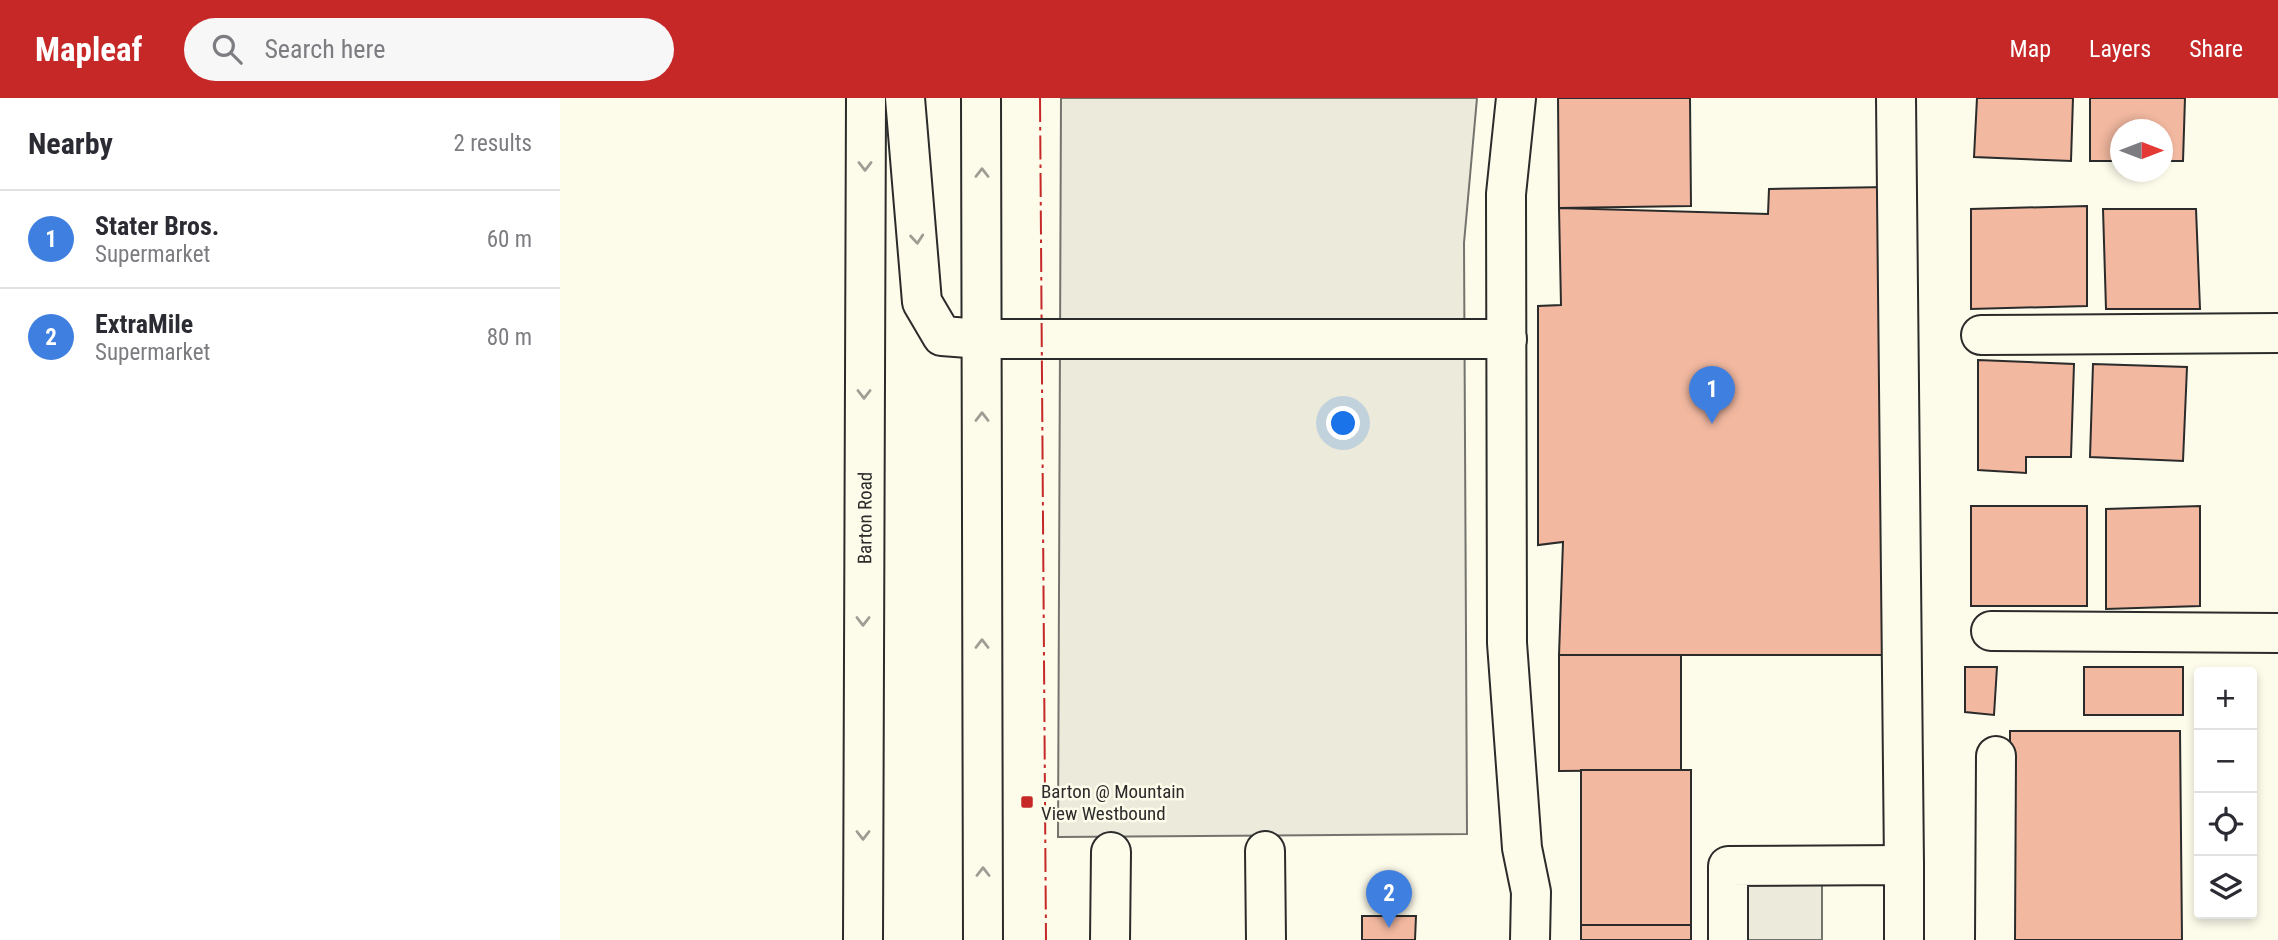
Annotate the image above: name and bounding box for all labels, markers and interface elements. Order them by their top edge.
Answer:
search box [184,18,674,81]
text: Mapleaf [35,30,142,69]
icon: search [208,30,246,68]
text: Search here [264,34,385,64]
text: Map [2010,35,2051,63]
text: Layers [2089,35,2151,63]
text: Share [2189,35,2243,63]
north arrow [2110,119,2173,182]
text: Nearby [28,126,113,161]
text: 2 results [454,130,532,157]
one-way arrow [857,161,873,172]
one-way arrow [974,167,990,178]
text: Stater Bros. [95,211,219,241]
text: 1 [45,226,57,253]
text: 60 m [487,226,532,253]
one-way arrow [909,234,924,245]
text: Supermarket [95,241,210,268]
text: ExtraMile [95,309,193,339]
text: 2 [45,324,57,351]
text: 80 m [487,324,532,351]
text: Supermarket [95,339,210,366]
pin: 1 [1689,366,1735,424]
one-way arrow [856,389,872,399]
your location [1326,406,1360,440]
one-way arrow [974,411,990,422]
street label: Barton Road [853,472,877,564]
one-way arrow [855,616,871,627]
one-way arrow [974,639,990,649]
map controls [2194,667,2257,919]
button: + [2194,667,2257,730]
button: − [2194,730,2257,793]
place label: Barton @ Mountain View Westbound [1041,780,1185,825]
button: locate [2194,793,2257,856]
marker: Barton @ Mountain View Westbound [1019,794,1035,810]
one-way arrow [855,830,871,841]
button: layers [2194,856,2257,919]
one-way arrow [975,866,991,877]
pin: 2 [1366,870,1412,928]

